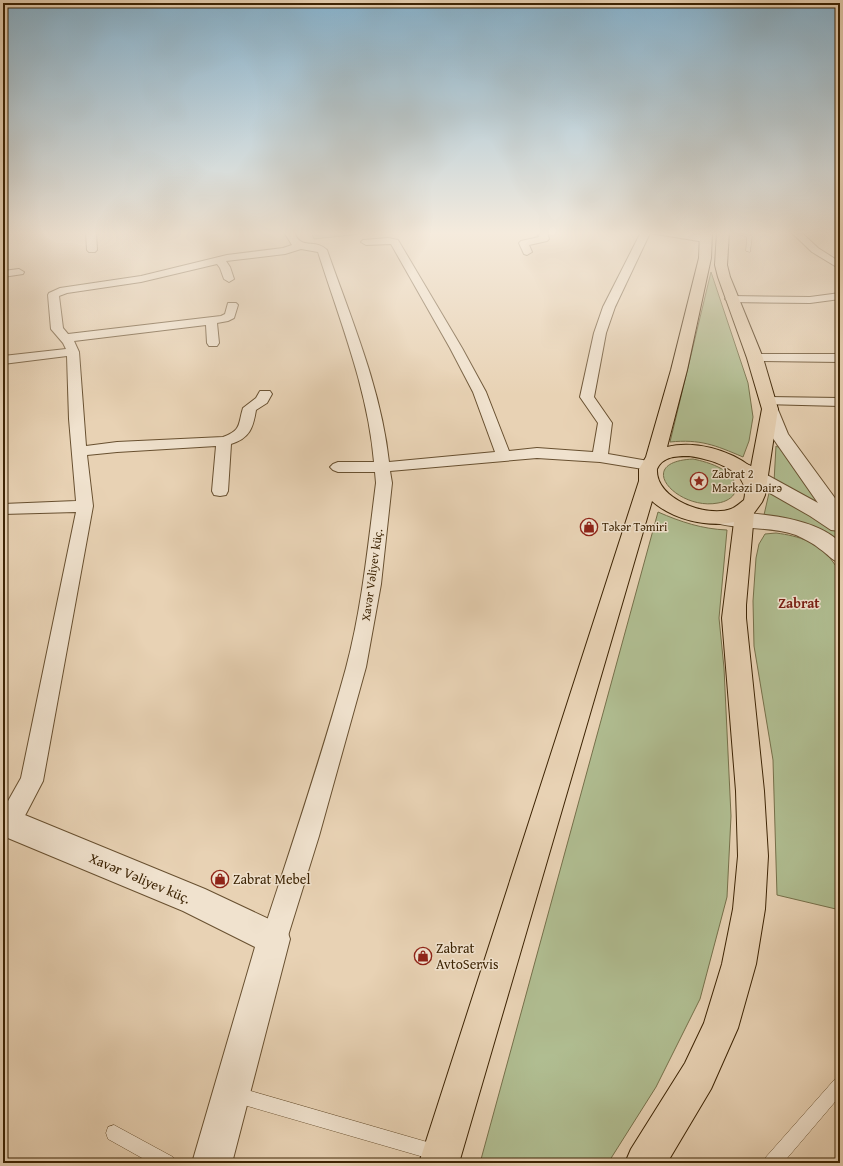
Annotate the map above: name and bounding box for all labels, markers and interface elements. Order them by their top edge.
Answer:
place label: Zabrat 2 Mərkəzi Dairə [712,465,783,496]
place icon: Zabrat 2 Mərkəzi Dairə [689,471,709,491]
shop icon: Təkər Təmiri [579,517,599,537]
place label: Təkər Təmiri [602,518,668,535]
street label: Xavər Vəliyev küç. [357,528,386,622]
district label: Zabrat [778,593,820,613]
street label: Xavər Vəliyev küç. [86,848,194,908]
shop icon: Zabrat Mebel [210,869,230,889]
place label: Zabrat Mebel [233,869,310,889]
place label: Zabrat AvtoServis [436,938,499,974]
shop icon: Zabrat AvtoServis [413,946,433,966]

